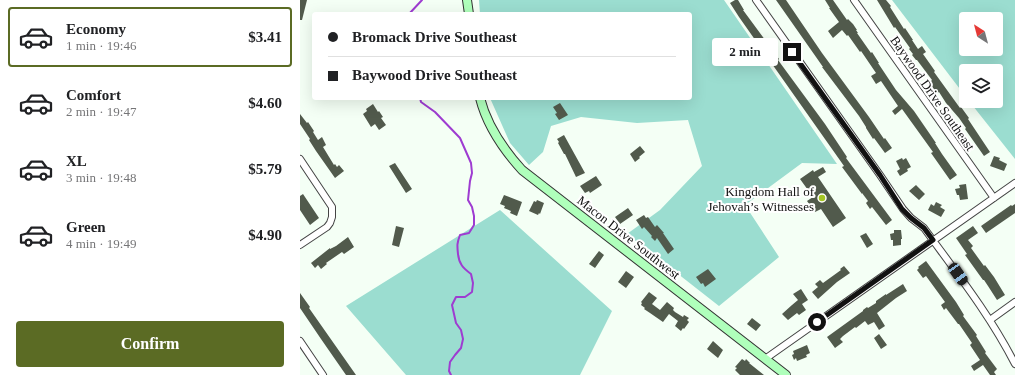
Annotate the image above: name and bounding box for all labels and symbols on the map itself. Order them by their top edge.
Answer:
north arrow [959,12,1003,56]
street label: Baywood Drive Southeast [887,33,978,154]
callout: 2 min [712,38,778,66]
route end [783,43,801,61]
place label: Kingdom Hall of Jehovah’s Witnesses [708,184,815,214]
street label: Macon Drive Southwest [574,193,683,282]
marker: Kingdom Hall of Jehovah’s Witnesses [817,193,827,203]
car [946,261,970,287]
route start [808,313,826,331]

